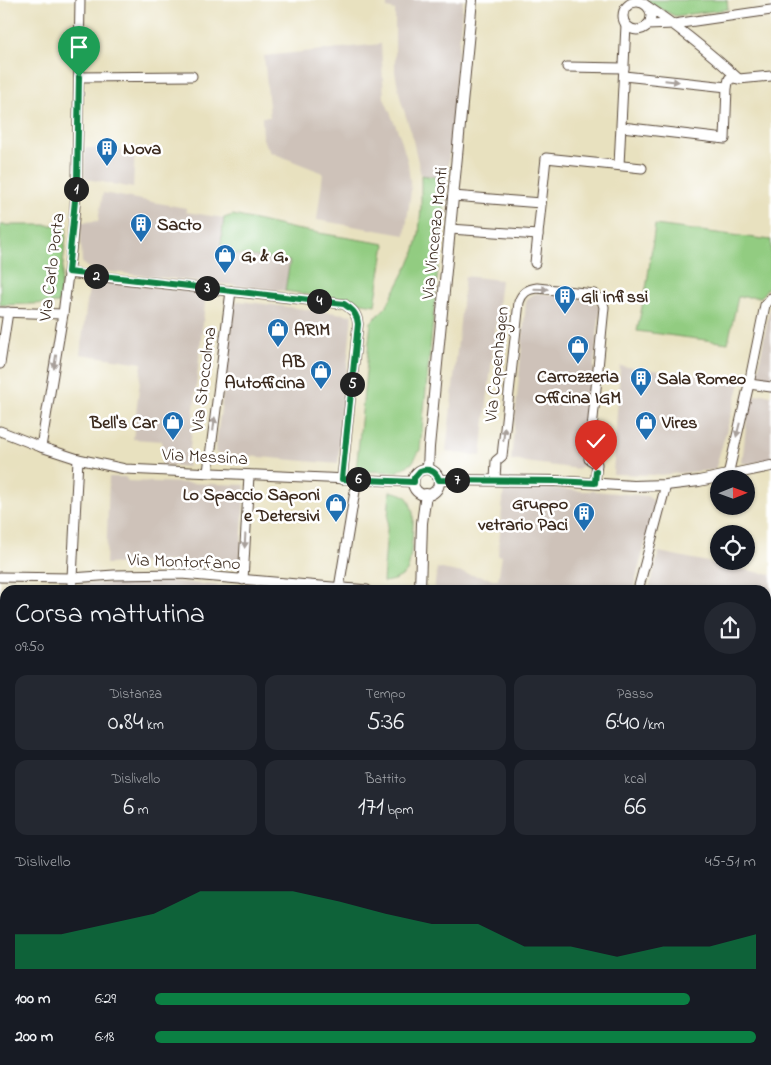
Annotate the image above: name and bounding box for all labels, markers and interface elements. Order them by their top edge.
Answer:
pin [58,26,100,77]
icon: arrive [65,33,93,61]
one-way arrow [665,78,681,86]
building icon: Nova [95,136,119,167]
place label: Nova [123,137,161,163]
street label: Via Vincenzo Monti [416,166,456,302]
pin: 1 [64,176,88,202]
text: 1 [74,179,79,200]
street label: Via Carlo Porta [33,212,73,324]
building icon: Sacto [129,212,153,243]
place label: Sacto [157,213,202,239]
shop icon: G. & G. [213,243,237,274]
place label: G. & G. [241,244,288,270]
pin: 2 [84,264,108,288]
text: 2 [93,266,100,287]
pin: 3 [194,276,220,300]
text: 3 [205,278,210,299]
building icon: Gli infissi [553,284,577,315]
one-way arrow [533,285,549,293]
place label: Gli infissi [581,285,648,311]
pin: 4 [306,288,332,314]
text: 4 [317,291,322,312]
street label: Via Copenhagen [479,305,518,424]
shop icon: ARIM [266,317,290,348]
place label: ARIM [294,318,330,344]
street label: Via Stoccolma [186,325,224,434]
shop icon: Carrozzeria Officina IGM [566,334,590,365]
place label: AB Autofficina [225,350,305,397]
one-way arrow [51,354,59,370]
shop icon: AB Autofficina [309,359,333,390]
place label: Carrozzeria Officina IGM [535,365,621,412]
building icon: Sala Romeo [629,366,653,397]
place label: Sala Romeo [657,367,746,393]
pin: 5 [340,372,364,396]
text: 5 [348,374,357,395]
shop icon: Bell's Car [161,410,185,441]
shop icon: Vires [634,410,658,441]
place label: Bell's Car [89,411,157,437]
place label: Vires [661,411,697,437]
one-way arrow [210,415,218,431]
pin [575,420,617,471]
one-way arrow [734,422,742,437]
one-way arrow [501,426,509,442]
icon: check [582,427,610,455]
street label: Via Messina [160,443,249,473]
pin: 6 [346,466,370,492]
pin: 7 [444,468,470,492]
text: 6 [355,469,362,490]
text: 7 [455,470,460,491]
north arrow [710,470,755,515]
map controls [710,470,755,570]
place label: Lo Spaccio Saponi e Detersivi [183,483,320,530]
shop icon: Lo Spaccio Saponi e Detersivi [324,492,348,523]
place label: Gruppo vetrario Paci [477,492,568,539]
building icon: Gruppo vetrario Paci [572,501,596,532]
button: locate [710,525,755,570]
one-way arrow [241,534,249,550]
street label: Via Montorfano [126,548,241,578]
text: Corsa mattutina [15,595,205,636]
button: share [704,602,756,654]
text: 09:50 [15,635,44,659]
text: Distanza [110,684,162,705]
text: Tempo [365,684,406,705]
text: Passo [617,684,653,705]
text: 0.84 [108,705,143,741]
text: 5:36 [367,705,404,741]
text: 6:40 [606,705,640,741]
text: km [143,715,164,736]
text: /km [640,715,665,736]
text: Dislivello [111,769,160,790]
text: Battito [365,769,406,790]
text: kcal [624,769,646,790]
text: 6 [123,790,134,826]
text: 171 [358,790,384,826]
text: 66 [624,790,646,826]
text: m [134,800,149,821]
text: bpm [384,800,413,821]
text: Dislivello [15,850,71,874]
text: 45–51 m [705,850,756,874]
text: 100 m [15,987,50,1011]
text: 6:29 [95,987,116,1011]
text: 200 m [15,1025,53,1049]
text: 6:18 [95,1025,115,1049]

